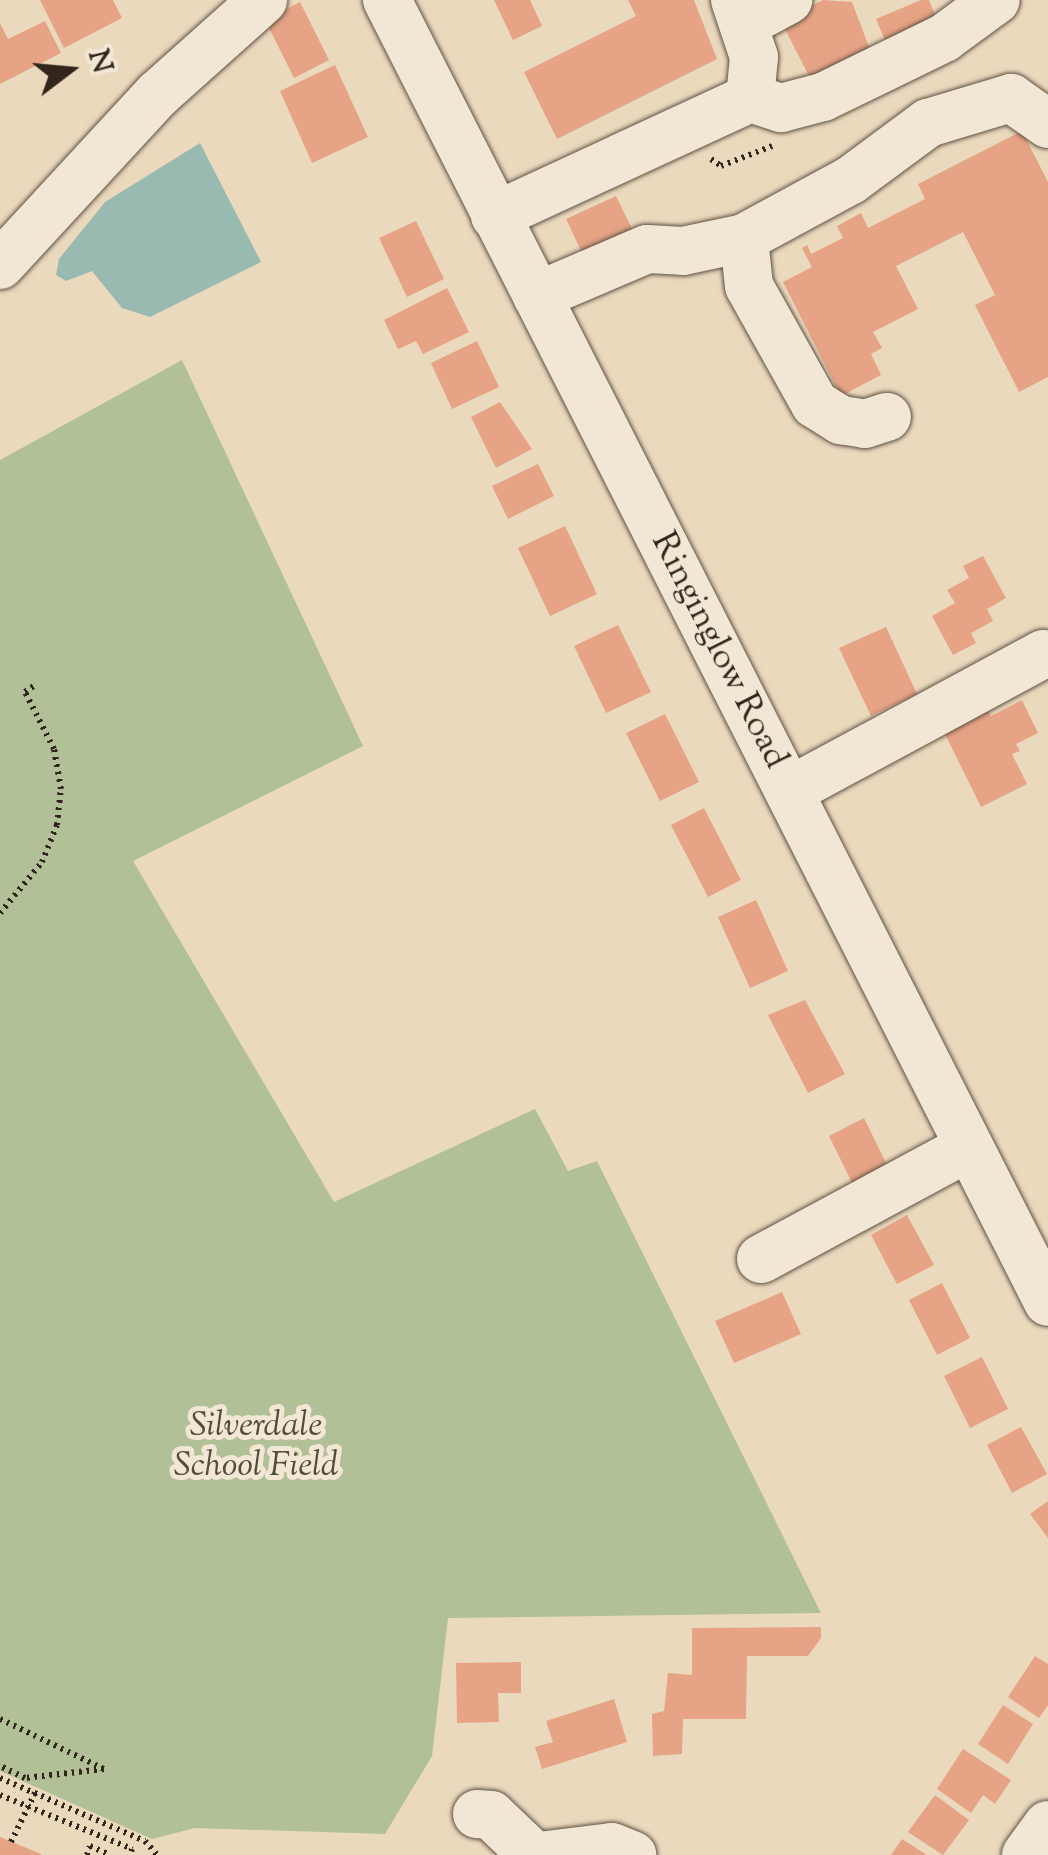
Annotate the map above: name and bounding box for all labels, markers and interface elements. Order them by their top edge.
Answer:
north arrow [20,20,120,120]
text: N [77,45,121,78]
street label: Ringinglow Road [640,526,796,776]
park label: Silverdale School Field [174,1406,338,1488]

